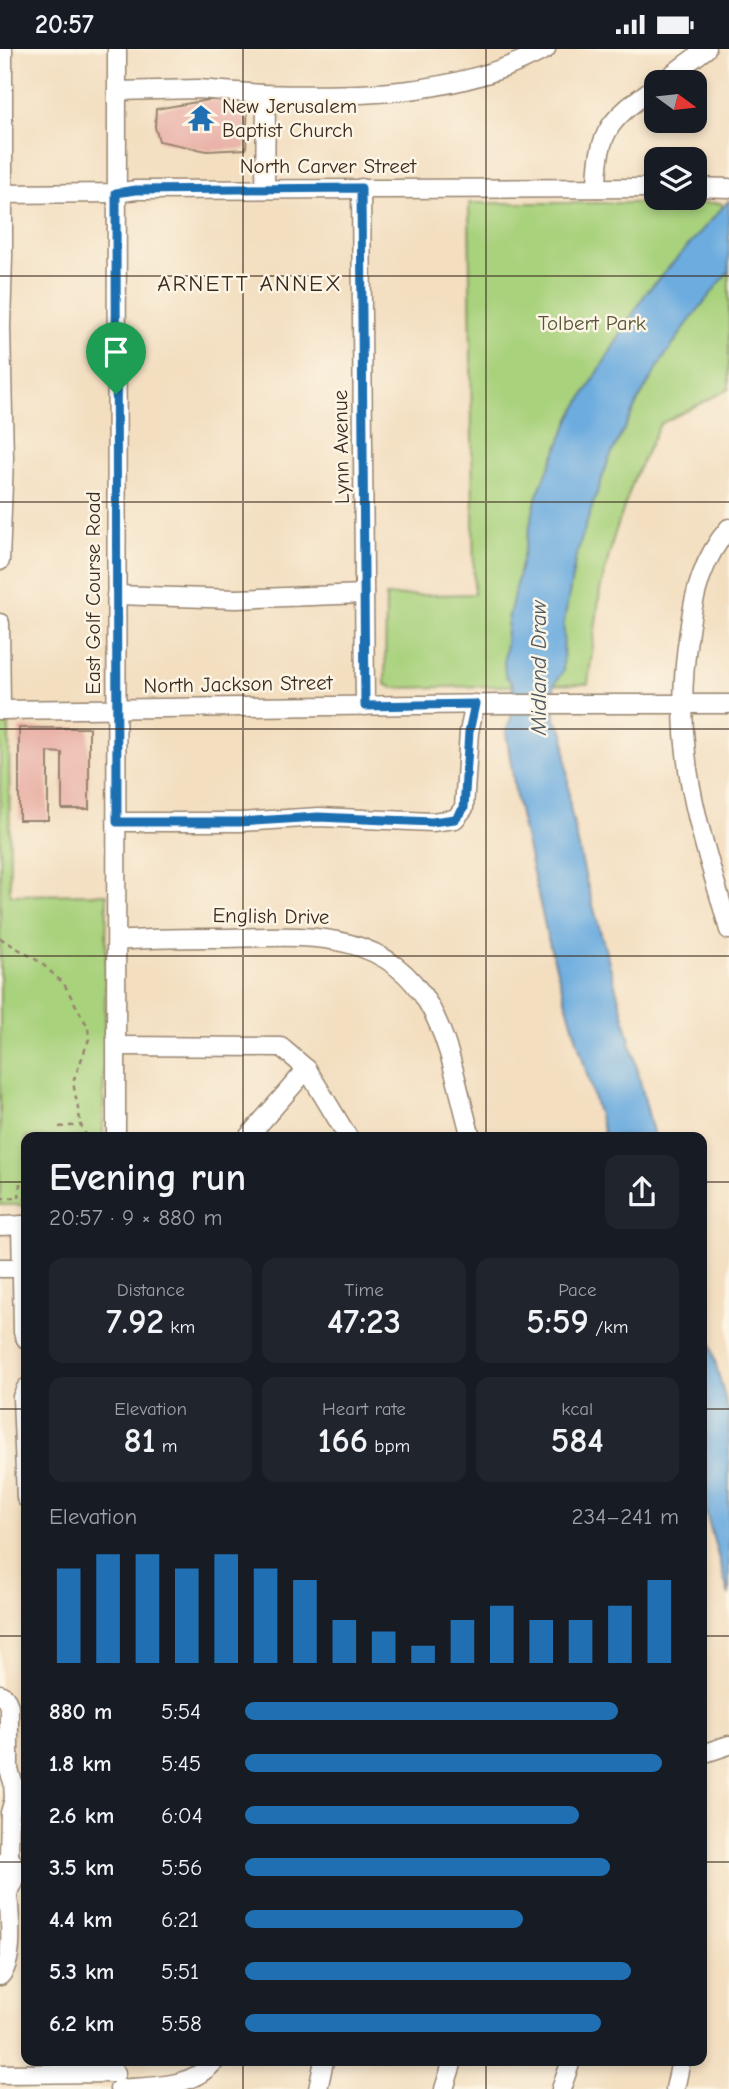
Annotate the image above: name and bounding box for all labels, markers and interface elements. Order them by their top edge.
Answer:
text: 20:57 [35,10,94,40]
north arrow [644,70,707,133]
map controls [644,70,707,210]
place label: New Jerusalem Baptist Church [222,94,357,142]
temple icon: New Jerusalem Baptist Church [186,103,216,133]
button: layers [644,147,707,210]
street label: North Carver Street [240,154,417,178]
district label: ARNETT ANNEX [157,270,343,297]
park label: Tolbert Park [538,311,646,335]
pin [86,322,146,394]
icon: arrive [97,333,135,371]
street label: Lynn Avenue [328,390,354,504]
street label: East Golf Course Road [81,491,105,695]
water label: Midland Draw [525,599,552,736]
street label: North Jackson Street [143,670,334,698]
street label: English Drive [212,903,330,929]
button: share [605,1155,679,1229]
text: Evening run [49,1156,246,1200]
text: 20:57 · 9 × 880 m [49,1204,223,1231]
text: Distance [117,1279,185,1301]
text: Time [344,1279,384,1301]
text: Pace [558,1279,596,1301]
text: 7.92 [106,1301,164,1342]
text: 47:23 [327,1301,401,1342]
text: 5:59 [526,1301,589,1342]
text: km [164,1316,195,1338]
text: /km [589,1316,628,1338]
text: Elevation [114,1398,187,1420]
text: Heart rate [322,1398,406,1420]
text: kcal [561,1398,593,1420]
text: 81 [124,1420,155,1461]
text: 166 [318,1420,368,1461]
text: 584 [551,1420,604,1461]
text: m [155,1435,178,1457]
text: bpm [368,1435,410,1457]
text: Elevation [49,1503,137,1530]
text: 234–241 m [572,1503,679,1530]
text: 880 m [49,1698,112,1725]
text: 5:54 [161,1698,201,1725]
text: 1.8 km [49,1750,112,1777]
text: 5:45 [161,1750,201,1777]
text: 2.6 km [49,1802,114,1829]
text: 6:04 [161,1802,203,1829]
text: 3.5 km [49,1854,114,1881]
text: 5:56 [161,1854,203,1881]
text: 4.4 km [49,1906,112,1933]
text: 6:21 [161,1906,199,1933]
text: 5.3 km [49,1958,114,1985]
text: 5:51 [161,1958,199,1985]
text: 6.2 km [49,2010,114,2037]
text: 5:58 [161,2010,202,2037]

